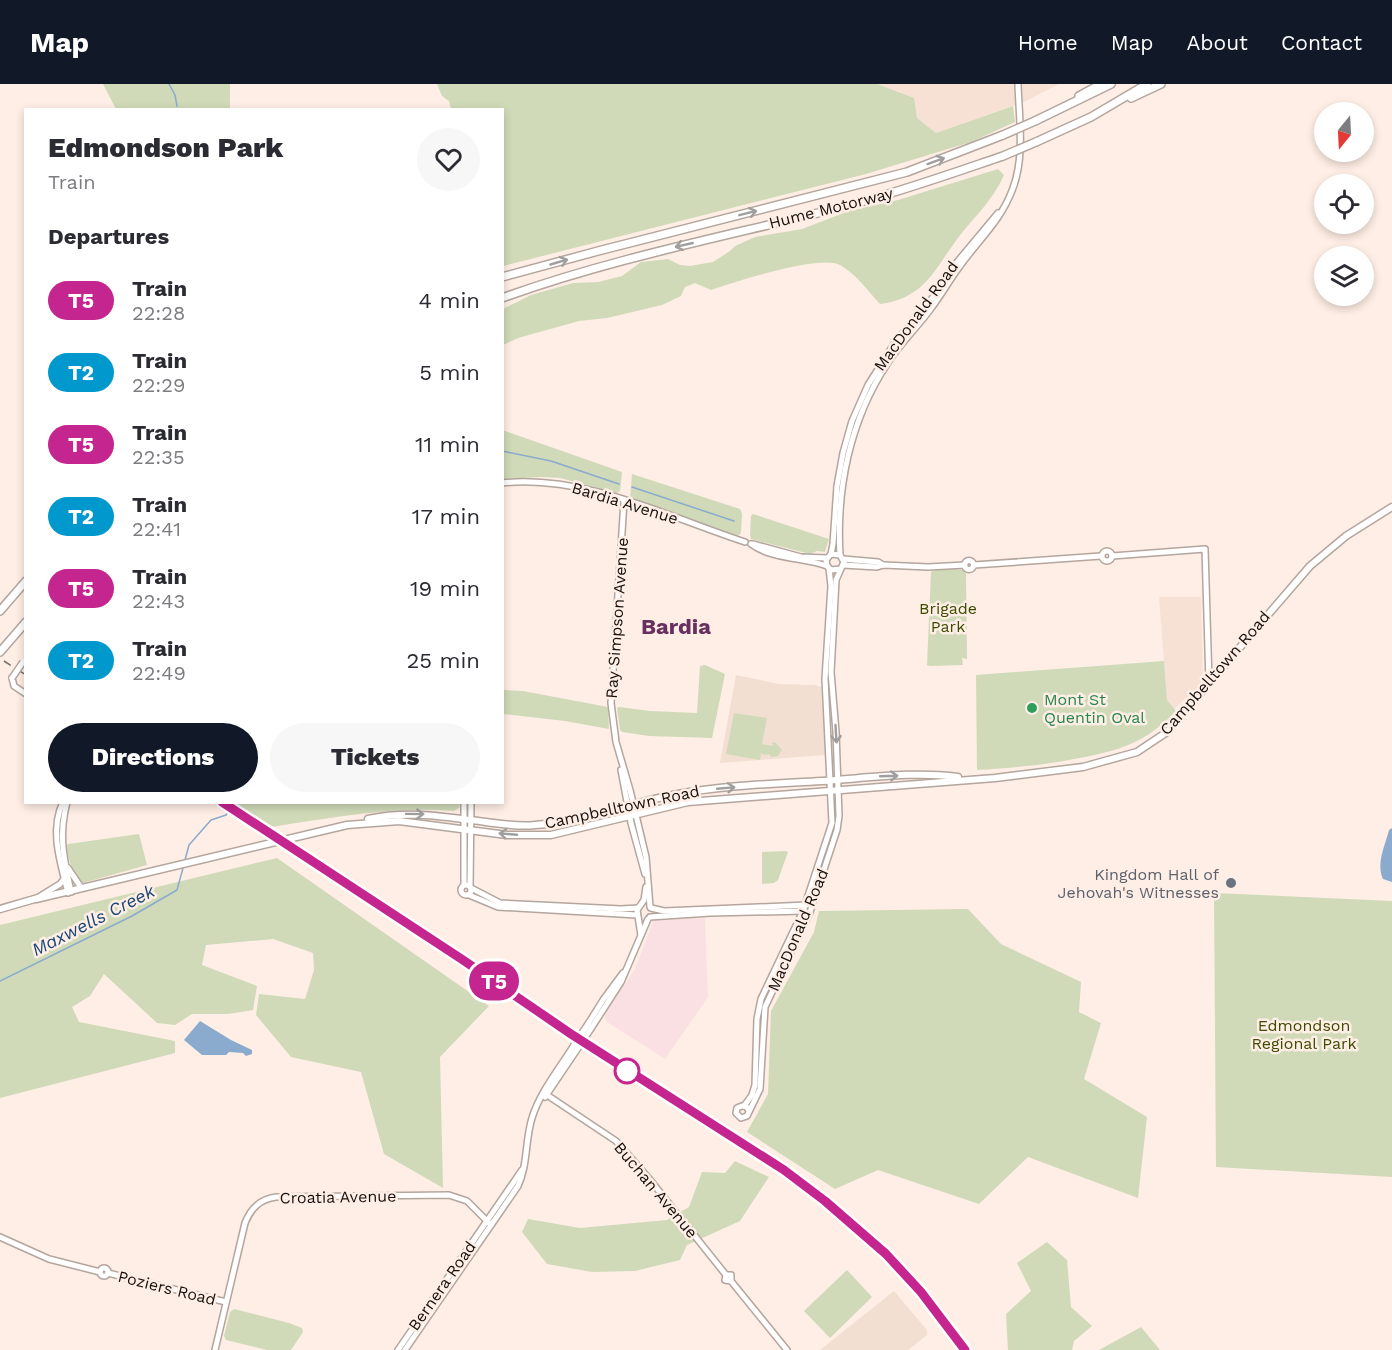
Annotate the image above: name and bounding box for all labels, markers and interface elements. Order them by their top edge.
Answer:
text: Map [30,26,89,59]
text: Home [1018,30,1078,55]
text: Map [1111,30,1154,55]
text: About [1187,30,1248,55]
text: Contact [1281,30,1362,55]
north arrow [1314,102,1374,162]
map controls [1314,102,1374,306]
button: heart [417,128,480,191]
text: Edmondson Park [48,131,283,164]
one-way arrow [926,155,944,166]
text: Train [48,170,96,194]
button: locate [1314,174,1374,234]
street label: Hume Motorway [767,183,896,233]
one-way arrow [738,207,757,219]
text: Departures [48,224,169,249]
one-way arrow [675,239,694,251]
button: layers [1314,246,1374,306]
one-way arrow [549,255,568,267]
street label: MacDonald Road [870,257,962,375]
text: Train [132,276,187,301]
text: T5 [68,288,94,313]
text: 4 min [419,288,480,313]
text: 22:28 [132,301,185,325]
text: Train [132,348,187,373]
text: T2 [68,360,94,385]
text: 5 min [419,360,480,385]
text: 22:29 [132,373,185,397]
text: Train [132,420,187,445]
text: T5 [68,432,94,457]
text: 11 min [415,432,480,457]
text: 22:35 [132,445,185,469]
street label: Bardia Avenue [570,478,680,528]
text: Train [132,492,187,517]
text: T2 [68,504,94,529]
text: 17 min [412,504,480,529]
text: 22:41 [132,517,181,541]
street label: Ray Simpson Avenue [602,537,632,699]
text: Train [132,564,187,589]
text: T5 [68,576,94,601]
text: 19 min [410,576,480,601]
text: 22:43 [132,589,185,613]
park label: Brigade Park [919,599,977,636]
street label: Campbelltown Road [1156,607,1274,739]
district label: Bardia [641,614,711,639]
text: Train [132,636,187,661]
text: T2 [68,648,94,673]
text: 25 min [406,648,480,673]
text: 22:49 [132,661,186,685]
place label: Mont St Quentin Oval [1044,690,1145,727]
marker: Mont St Quentin Oval [1025,701,1039,715]
button: Directions [48,723,258,792]
button: Tickets [270,723,480,792]
one-way arrow [830,724,841,743]
one-way arrow [879,770,899,781]
street label: Campbelltown Road [543,781,701,833]
one-way arrow [715,782,735,793]
one-way arrow [405,808,425,820]
one-way arrow [499,828,519,839]
place label: Kingdom Hall of Jehovah's Witnesses [1058,865,1220,902]
street label: MacDonald Road [764,866,832,994]
marker: Kingdom Hall of Jehovah's Witnesses [1224,876,1238,890]
water label: Maxwells Creek [28,879,159,960]
line badge: T5 [467,962,521,1000]
text: T5 [481,969,507,994]
park label: Edmondson Regional Park [1251,1016,1357,1053]
unlabelled marker [614,1058,640,1084]
street label: Buchan Avenue [610,1138,702,1242]
street label: Croatia Avenue [280,1186,396,1208]
street label: Bernera Road [404,1238,480,1334]
street label: Poziers Road [116,1267,218,1309]

